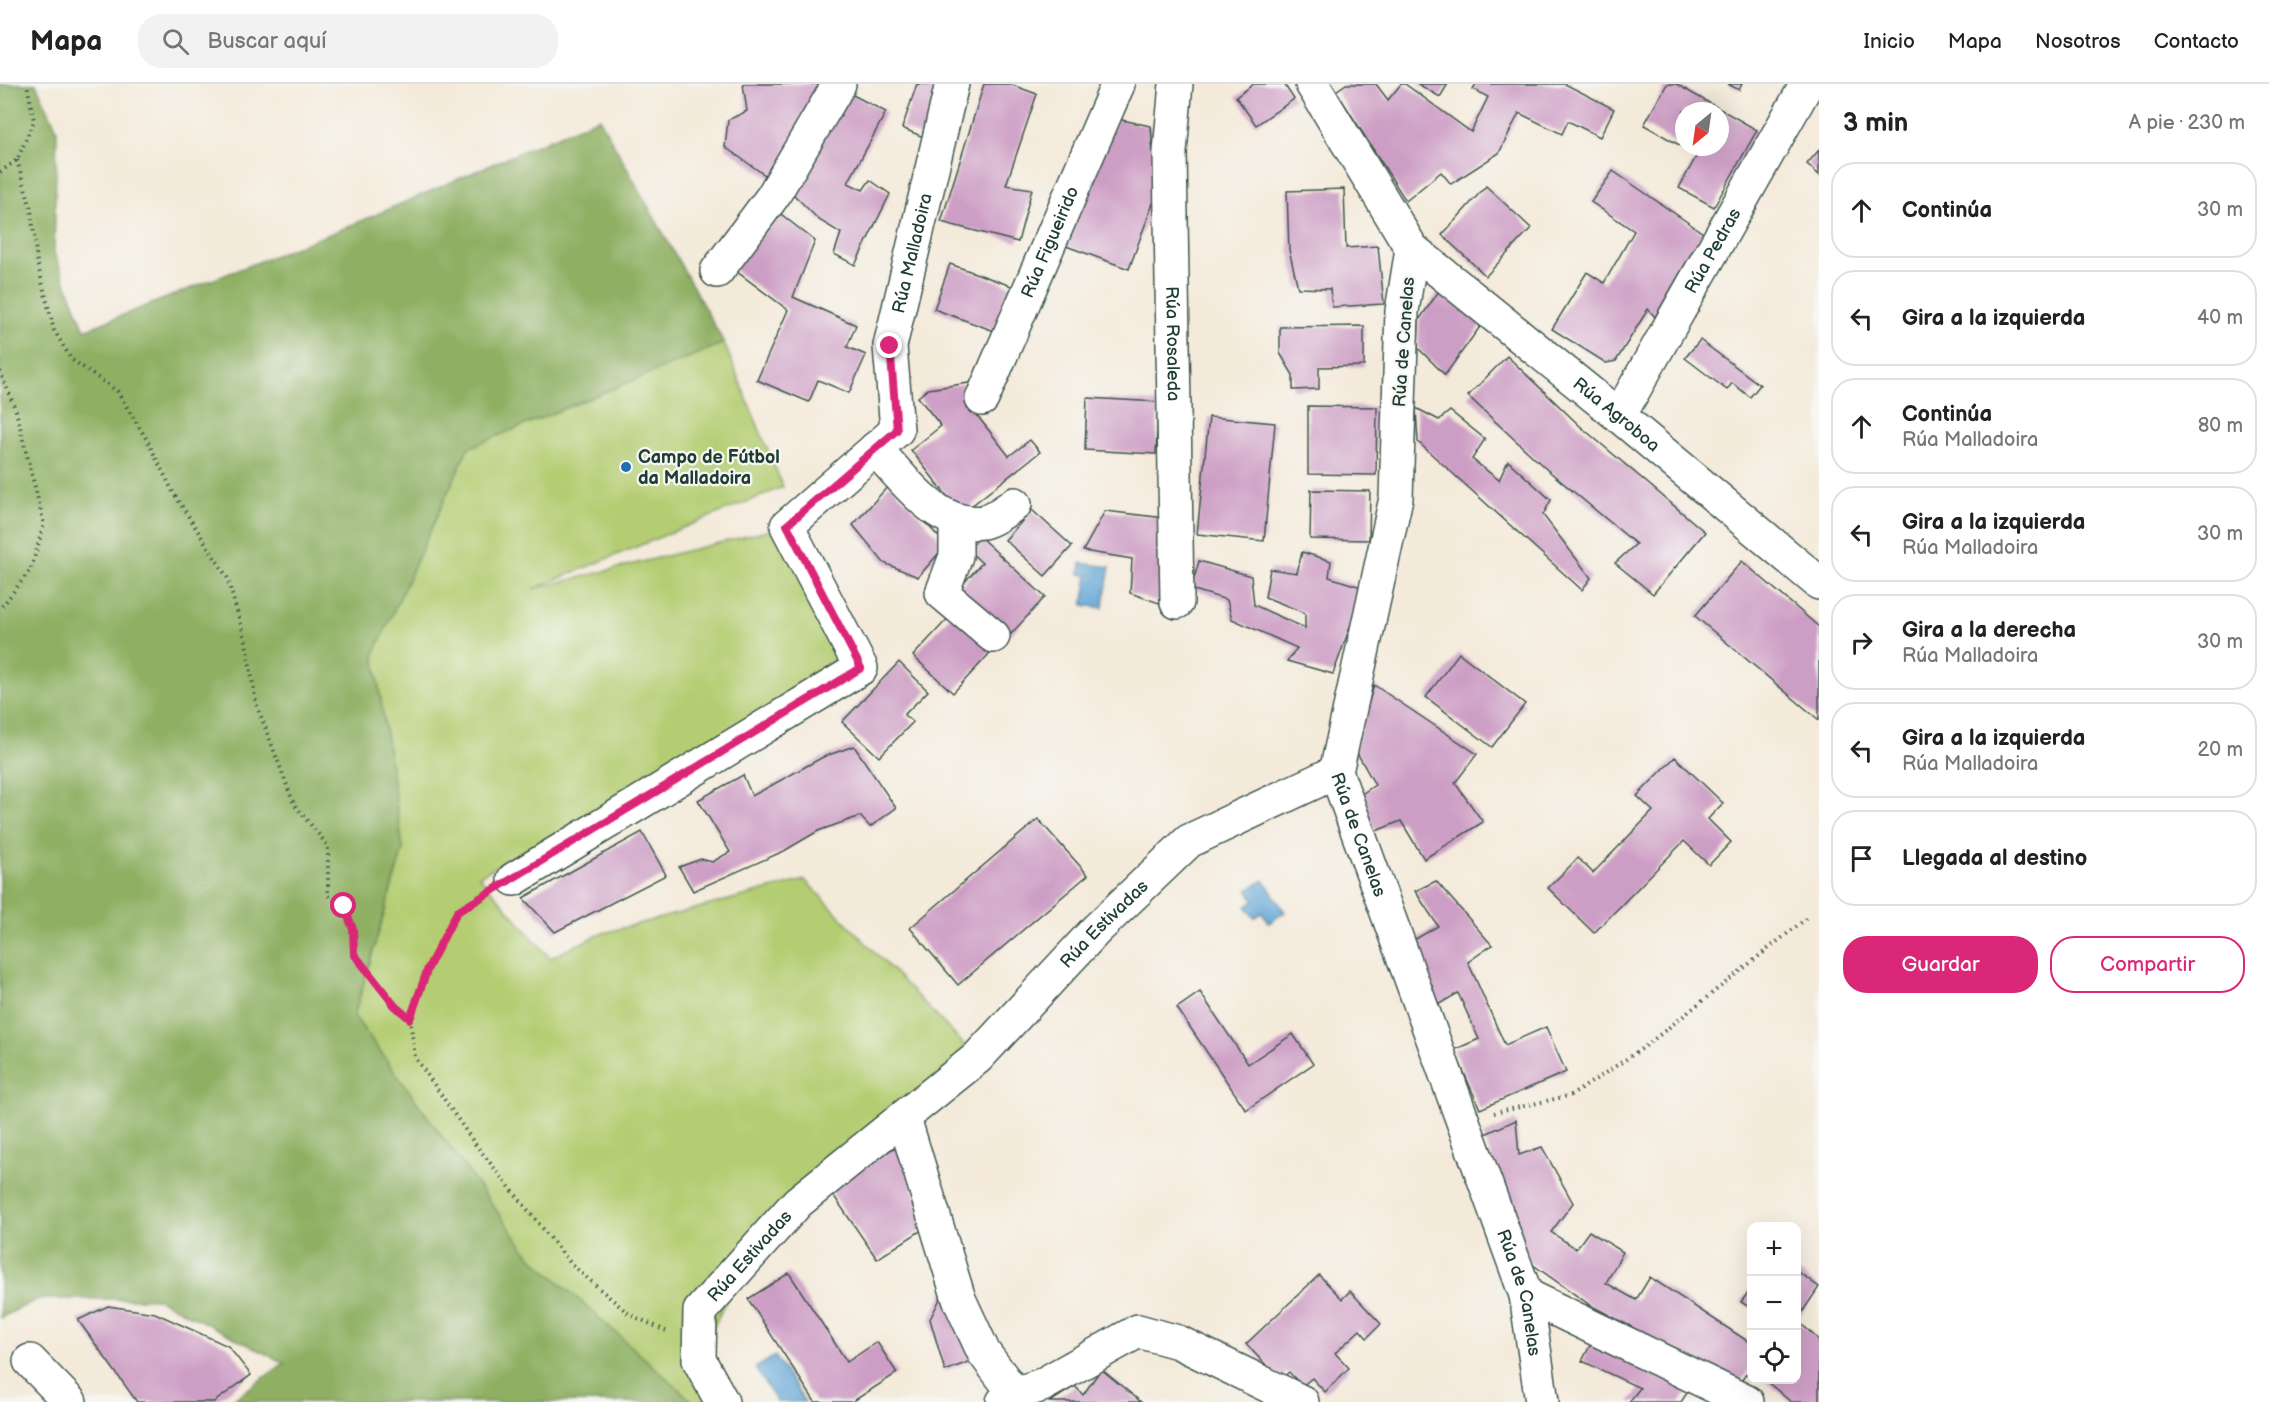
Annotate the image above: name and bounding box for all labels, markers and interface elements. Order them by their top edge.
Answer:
search box [138,14,558,68]
text: Mapa [30,25,102,58]
icon: search [159,25,192,58]
text: Buscar aquí [207,28,326,55]
text: Inicio [1864,29,1915,54]
text: Mapa [1948,29,2002,54]
text: Nosotros [2035,29,2121,54]
text: Contacto [2154,29,2239,54]
north arrow [1675,102,1729,156]
text: 3 min [1843,108,1908,139]
text: A pie · 230 m [2129,111,2245,135]
street label: Rúa Figueirido [1016,183,1083,301]
street label: Rúa Malladoira [888,191,936,315]
icon: ahead [1845,194,1878,227]
text: Continúa [1902,197,1992,224]
text: 30 m [2197,198,2243,222]
street label: Rúa Pedras [1680,204,1745,297]
street label: Rúa de Canelas [1389,276,1419,408]
street label: Rúa Rosaleda [1162,286,1184,401]
icon: left [1845,302,1878,335]
text: Gira a la izquierda [1902,305,2086,332]
text: 40 m [2197,306,2243,330]
route end [876,332,902,358]
street label: Rúa Agroboa [1569,373,1664,456]
text: Continúa [1902,401,1992,428]
icon: ahead [1845,410,1878,443]
text: 80 m [2198,414,2243,438]
text: Rúa Malladoira [1902,428,2038,452]
place label: Campo de Fútbol da Malladoira [638,447,780,489]
marker: Campo de Fútbol da Malladoira [619,460,633,474]
text: Gira a la izquierda [1902,509,2086,536]
icon: left [1845,518,1878,551]
text: 30 m [2197,522,2243,546]
text: Rúa Malladoira [1902,536,2038,560]
text: Gira a la derecha [1902,617,2076,644]
icon: right [1845,626,1878,659]
text: 30 m [2197,630,2243,654]
text: Rúa Malladoira [1902,644,2038,668]
text: Gira a la izquierda [1902,725,2086,752]
icon: left [1845,734,1878,767]
text: 20 m [2198,738,2243,762]
text: Rúa Malladoira [1902,752,2038,776]
street label: Rúa de Canelas [1327,770,1391,900]
icon: arrive [1845,842,1878,875]
text: Llegada al destino [1902,845,2087,872]
street label: Rúa Estivadas [1056,875,1152,972]
route start [330,892,356,918]
button: Guardar [1843,936,2038,993]
button: Compartir [2050,936,2245,993]
street label: Rúa Estivadas [703,1206,796,1306]
map controls [1747,1222,1801,1384]
button: + [1747,1222,1801,1276]
street label: Rúa de Canelas [1493,1226,1545,1357]
button: − [1747,1276,1801,1330]
button: locate [1747,1330,1801,1384]

